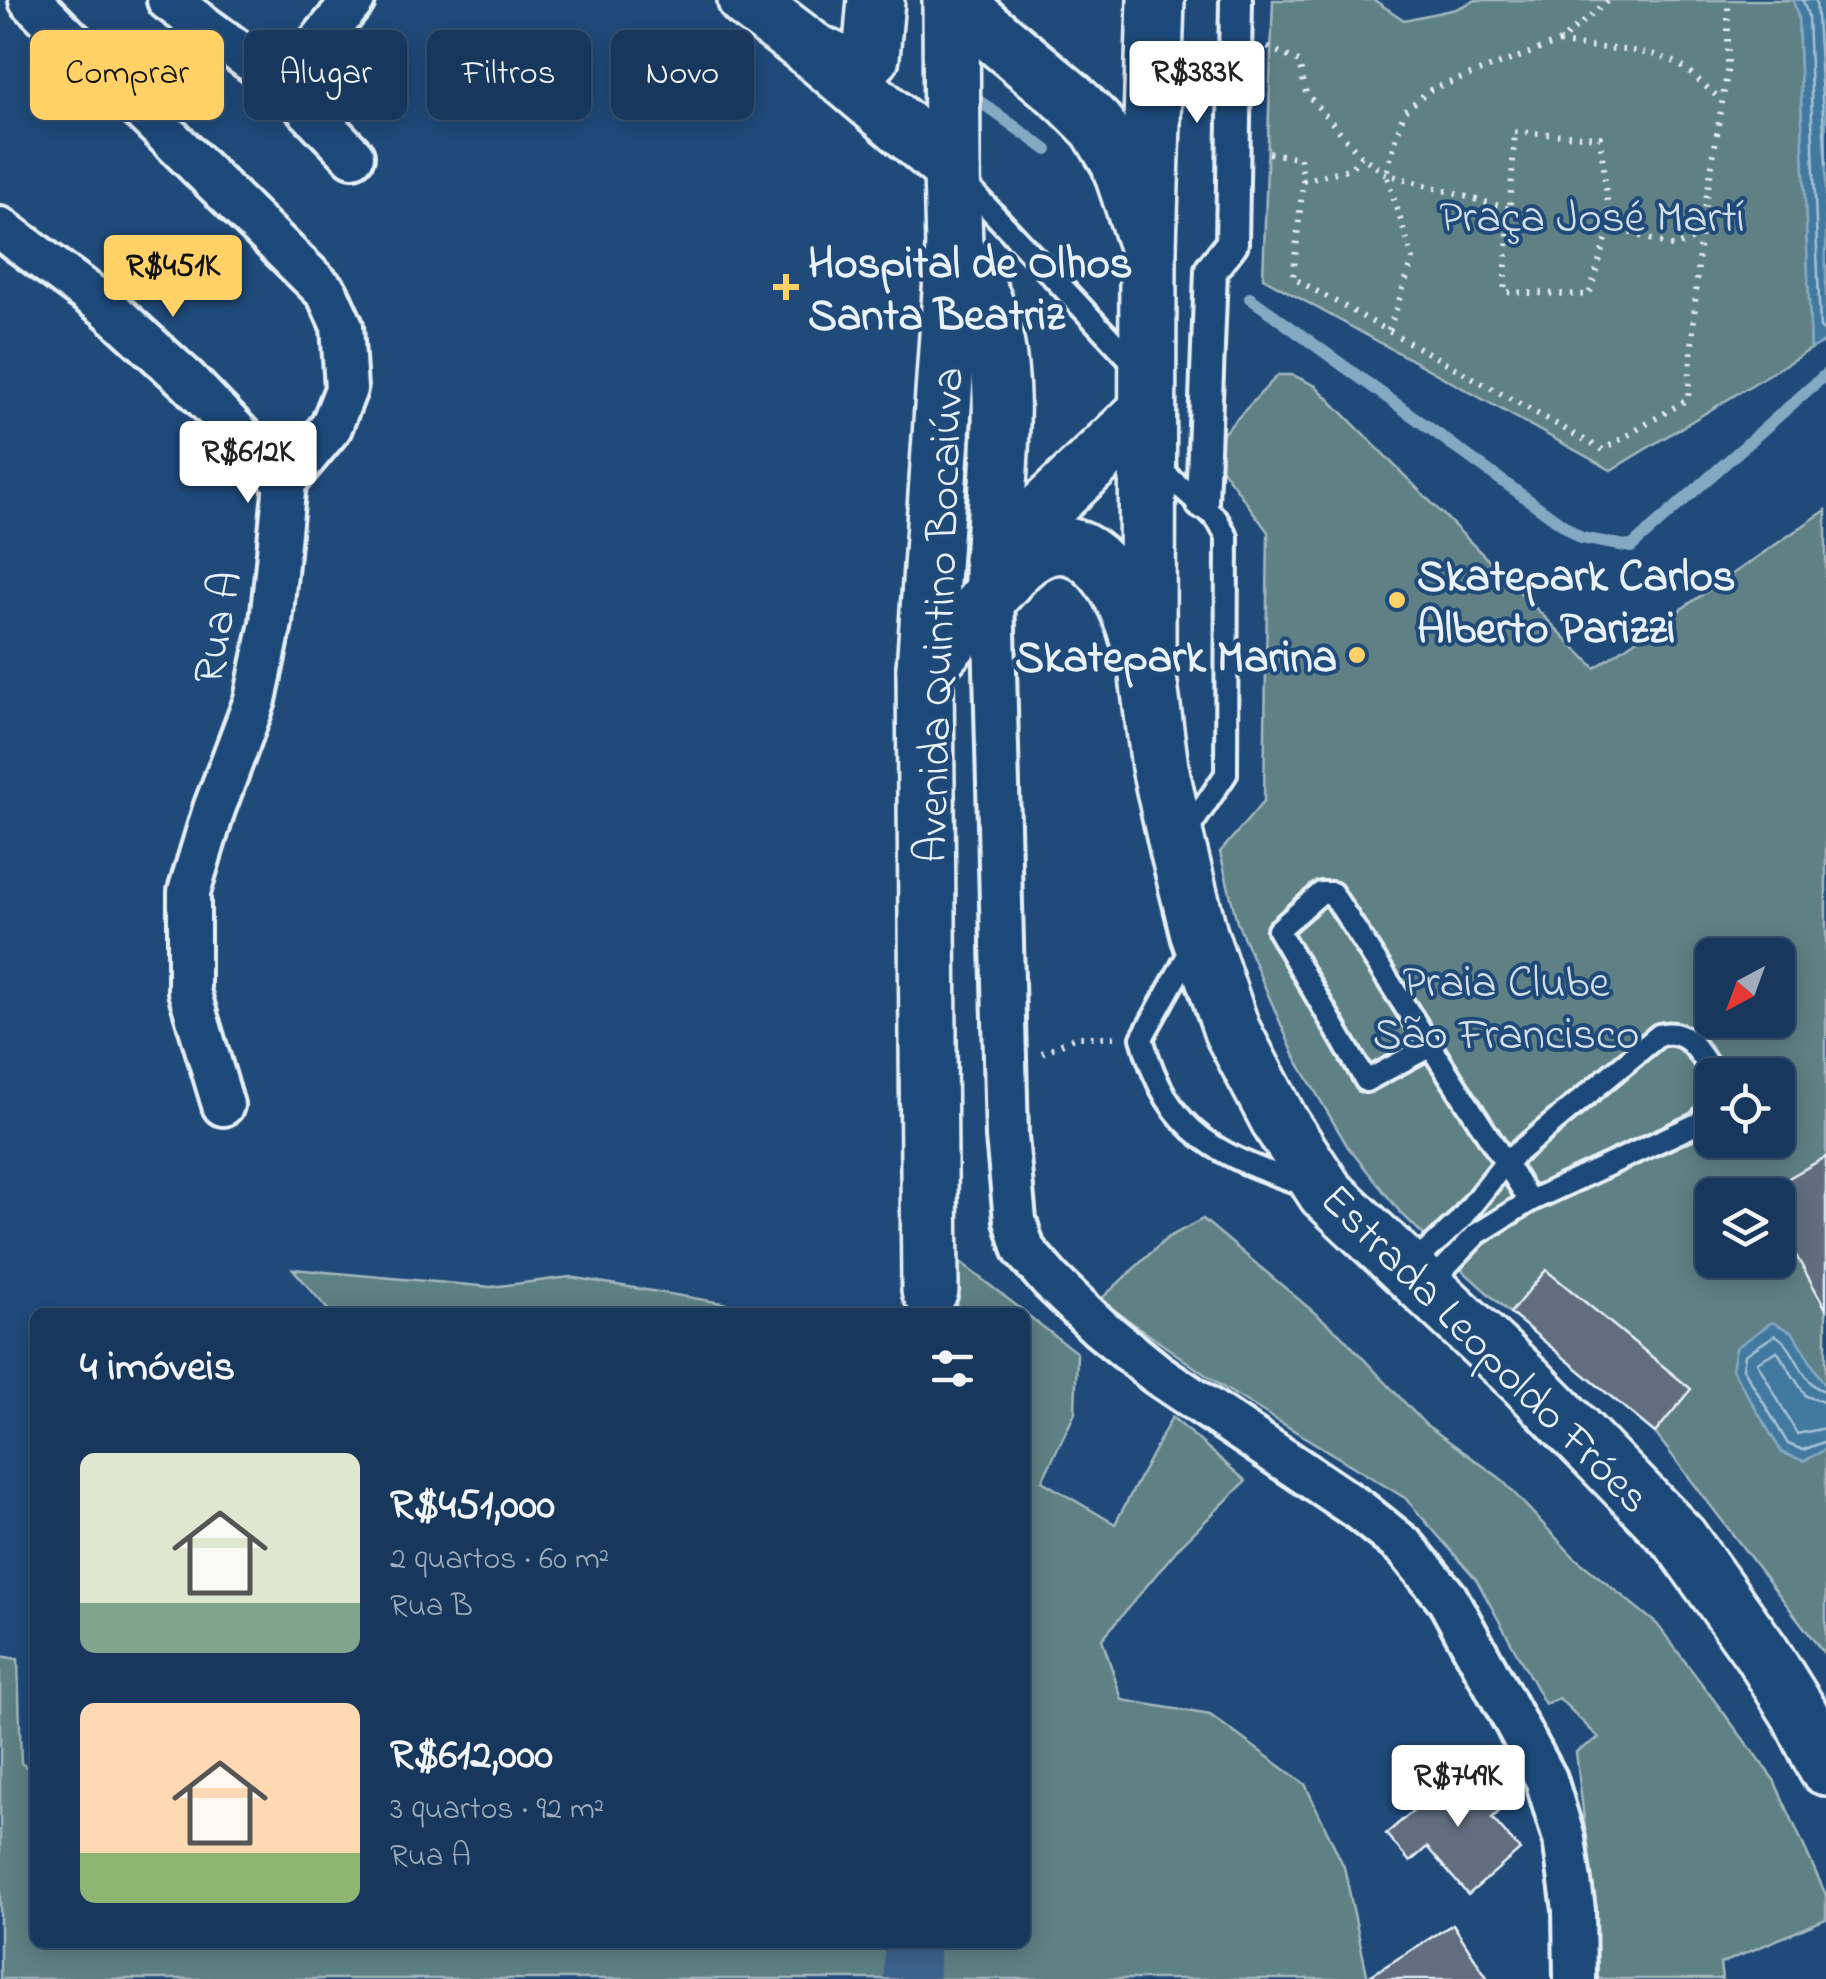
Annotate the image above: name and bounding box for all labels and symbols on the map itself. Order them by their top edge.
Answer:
pin: R$383K [1116,41,1278,126]
park label: Praça José Martí [1439,187,1745,253]
place label: Hospital de Olhos Santa Beatriz [808,233,1133,351]
pin: R$451K [92,235,254,320]
marker: Hospital de Olhos Santa Beatriz [773,274,799,300]
street label: Avenida Quintino Bocaiúva [900,366,984,864]
pin: R$612K [167,421,329,506]
place label: Skatepark Carlos Alberto Parizzi [1417,546,1736,664]
street label: Rua A [178,566,262,690]
marker: Skatepark Carlos Alberto Parizzi [1386,589,1408,611]
place label: Skatepark Marina [1015,627,1337,693]
marker: Skatepark Marina [1346,644,1368,666]
north arrow [1695,938,1795,1038]
park label: Praia Clube São Francisco [1373,952,1639,1070]
street label: Estrada Leopoldo Fróes [1303,1170,1664,1531]
pin: R$749K [1377,1745,1539,1830]

